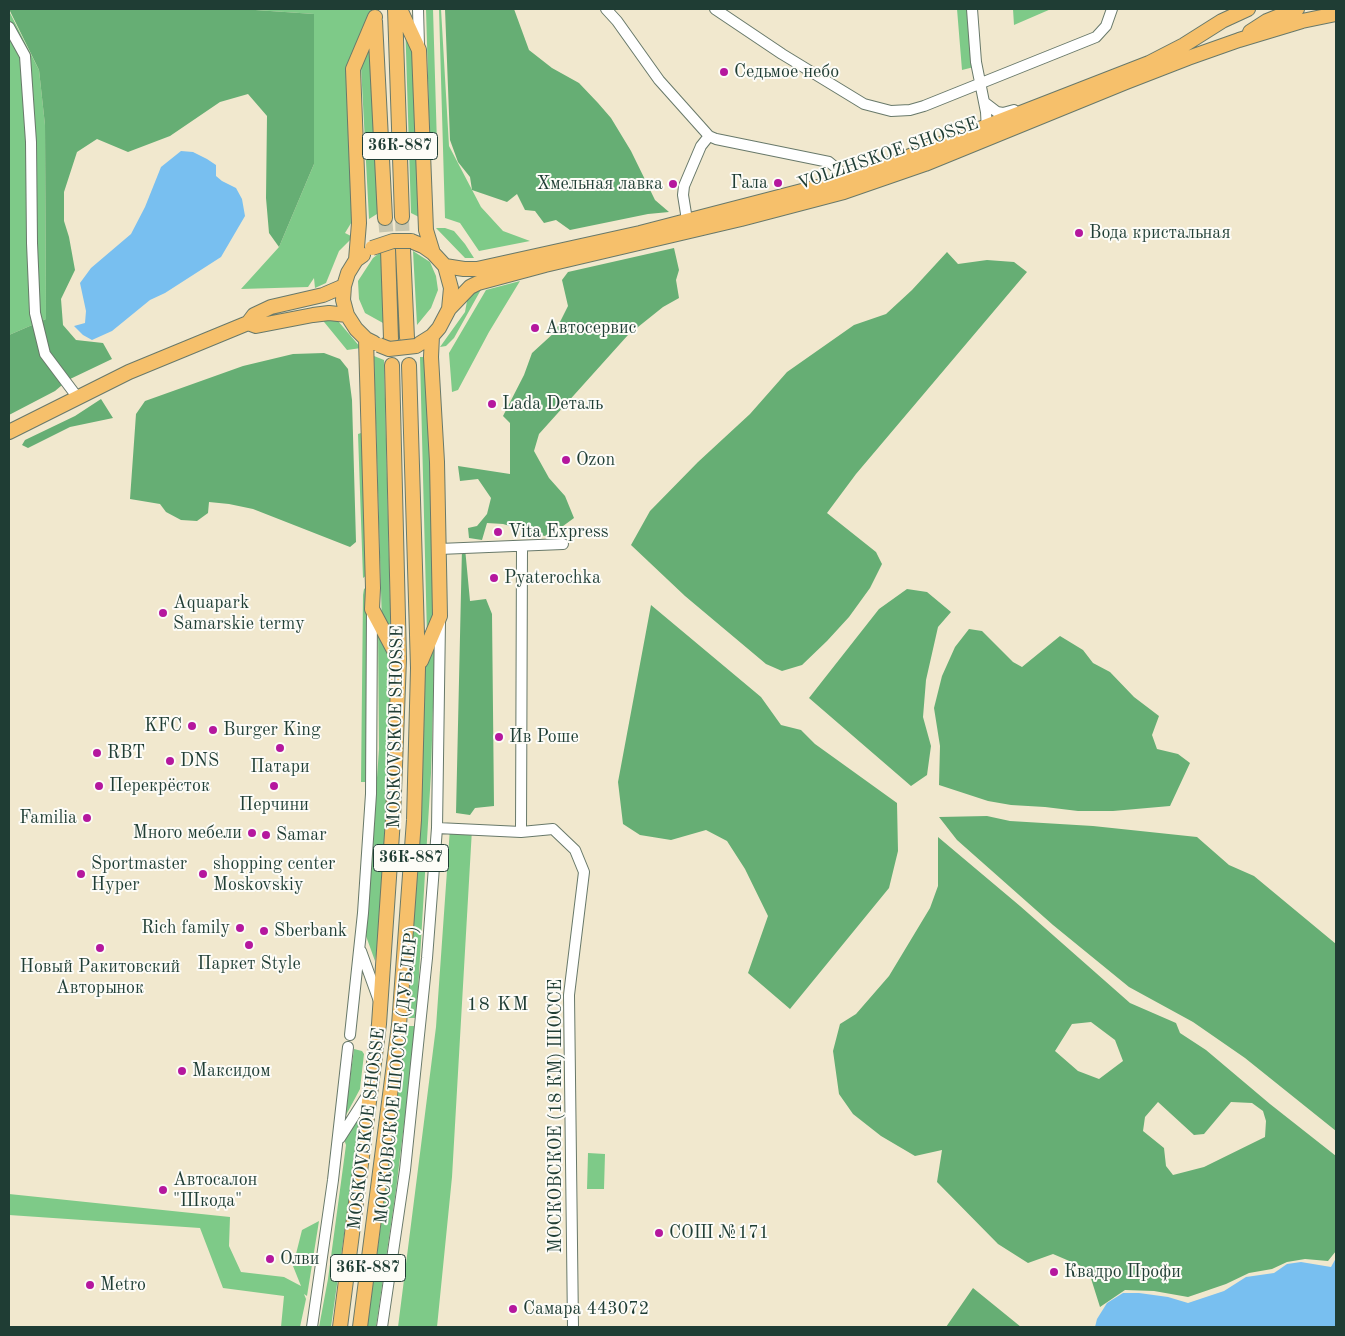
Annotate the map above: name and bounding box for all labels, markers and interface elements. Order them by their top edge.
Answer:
place label: Седьмое небо [734,61,839,83]
marker: Седьмое небо [718,66,730,78]
street label: VOLZHSKOE SHOSSE [795,113,981,195]
road number: 36К-887 [362,132,438,160]
place label: Гала [730,172,768,194]
place label: Хмельная лавка [537,173,663,195]
marker: Гала [772,177,784,189]
marker: Хмельная лавка [667,178,679,190]
place label: Вода кристальная [1089,222,1231,244]
marker: Вода кристальная [1073,227,1085,239]
place label: Автосервис [545,317,636,339]
marker: Автосервис [529,322,541,334]
place label: Lada Dеталь [502,393,603,415]
marker: Lada Dеталь [486,398,498,410]
place label: Ozon [576,449,615,471]
marker: Ozon [560,454,572,466]
place label: Vita Express [508,521,609,543]
marker: Vita Express [492,526,504,538]
place label: Pyaterochka [504,567,601,589]
marker: Pyaterochka [488,572,500,584]
place label: Aquapark Samarskie termy [173,592,305,634]
marker: Aquapark Samarskie termy [157,607,169,619]
street label: MOSKOVSKOE SHOSSE [383,625,409,829]
place label: KFC [144,715,182,737]
place label: Burger King [223,719,321,741]
marker: KFC [186,720,198,732]
marker: Burger King [207,724,219,736]
place label: Ив Роше [509,726,579,748]
marker: Ив Роше [493,731,505,743]
place label: RBT [107,742,145,764]
marker: Патари [274,742,286,754]
marker: RBT [91,747,103,759]
place label: DNS [180,750,219,772]
marker: DNS [164,755,176,767]
place label: Патари [250,756,310,778]
place label: Перекрёсток [109,775,210,797]
marker: Перекрёсток [93,780,105,792]
marker: Перчини [268,780,280,792]
place label: Перчини [239,794,309,816]
place label: Familia [19,807,77,829]
marker: Familia [81,812,93,824]
place label: Много мебели [133,822,242,844]
place label: Samar [276,824,327,846]
marker: Много мебели [246,827,258,839]
marker: Samar [260,829,272,841]
road number: 36К-887 [374,844,448,871]
place label: Sportmaster Hyper [91,853,187,896]
place label: shopping center Moskovskiy [213,853,335,896]
marker: Sportmaster Hyper [75,868,87,880]
marker: shopping center Moskovskiy [197,868,209,880]
place label: Rich family [141,917,230,939]
place label: Sberbank [274,920,347,942]
marker: Rich family [234,922,246,934]
marker: Sberbank [258,925,270,937]
street label: МОСКОВСКОЕ ШОССЕ (ДУБЛЕР) [371,925,423,1225]
marker: Паркет Style [243,939,255,951]
marker: Новый Ракитовский Авторынок [94,942,106,954]
place label: Паркет Style [197,953,301,975]
place label: Новый Ракитовский Авторынок [20,956,180,999]
street label: МОСКОВСКОЕ (18 КМ) ШОССЕ [545,979,567,1253]
district label: 18 KM [466,994,530,1016]
street label: MOSKOVSKOE SHOSSE [344,1027,390,1231]
place label: Максидом [192,1060,271,1082]
marker: Максидом [176,1065,188,1077]
place label: Автосалон "Шкода" [173,1169,257,1212]
marker: Автосалон "Шкода" [157,1184,169,1196]
place label: СОШ №171 [669,1222,769,1244]
marker: СОШ №171 [653,1227,665,1239]
place label: Олви [280,1248,319,1270]
marker: Олви [264,1253,276,1265]
road number: 36К-887 [330,1254,406,1282]
place label: Квадро Профи [1064,1261,1181,1283]
marker: Квадро Профи [1048,1266,1060,1278]
place label: Metro [100,1274,146,1296]
marker: Metro [84,1279,96,1291]
place label: Самара 443072 [523,1298,649,1320]
marker: Самара 443072 [507,1303,519,1315]

